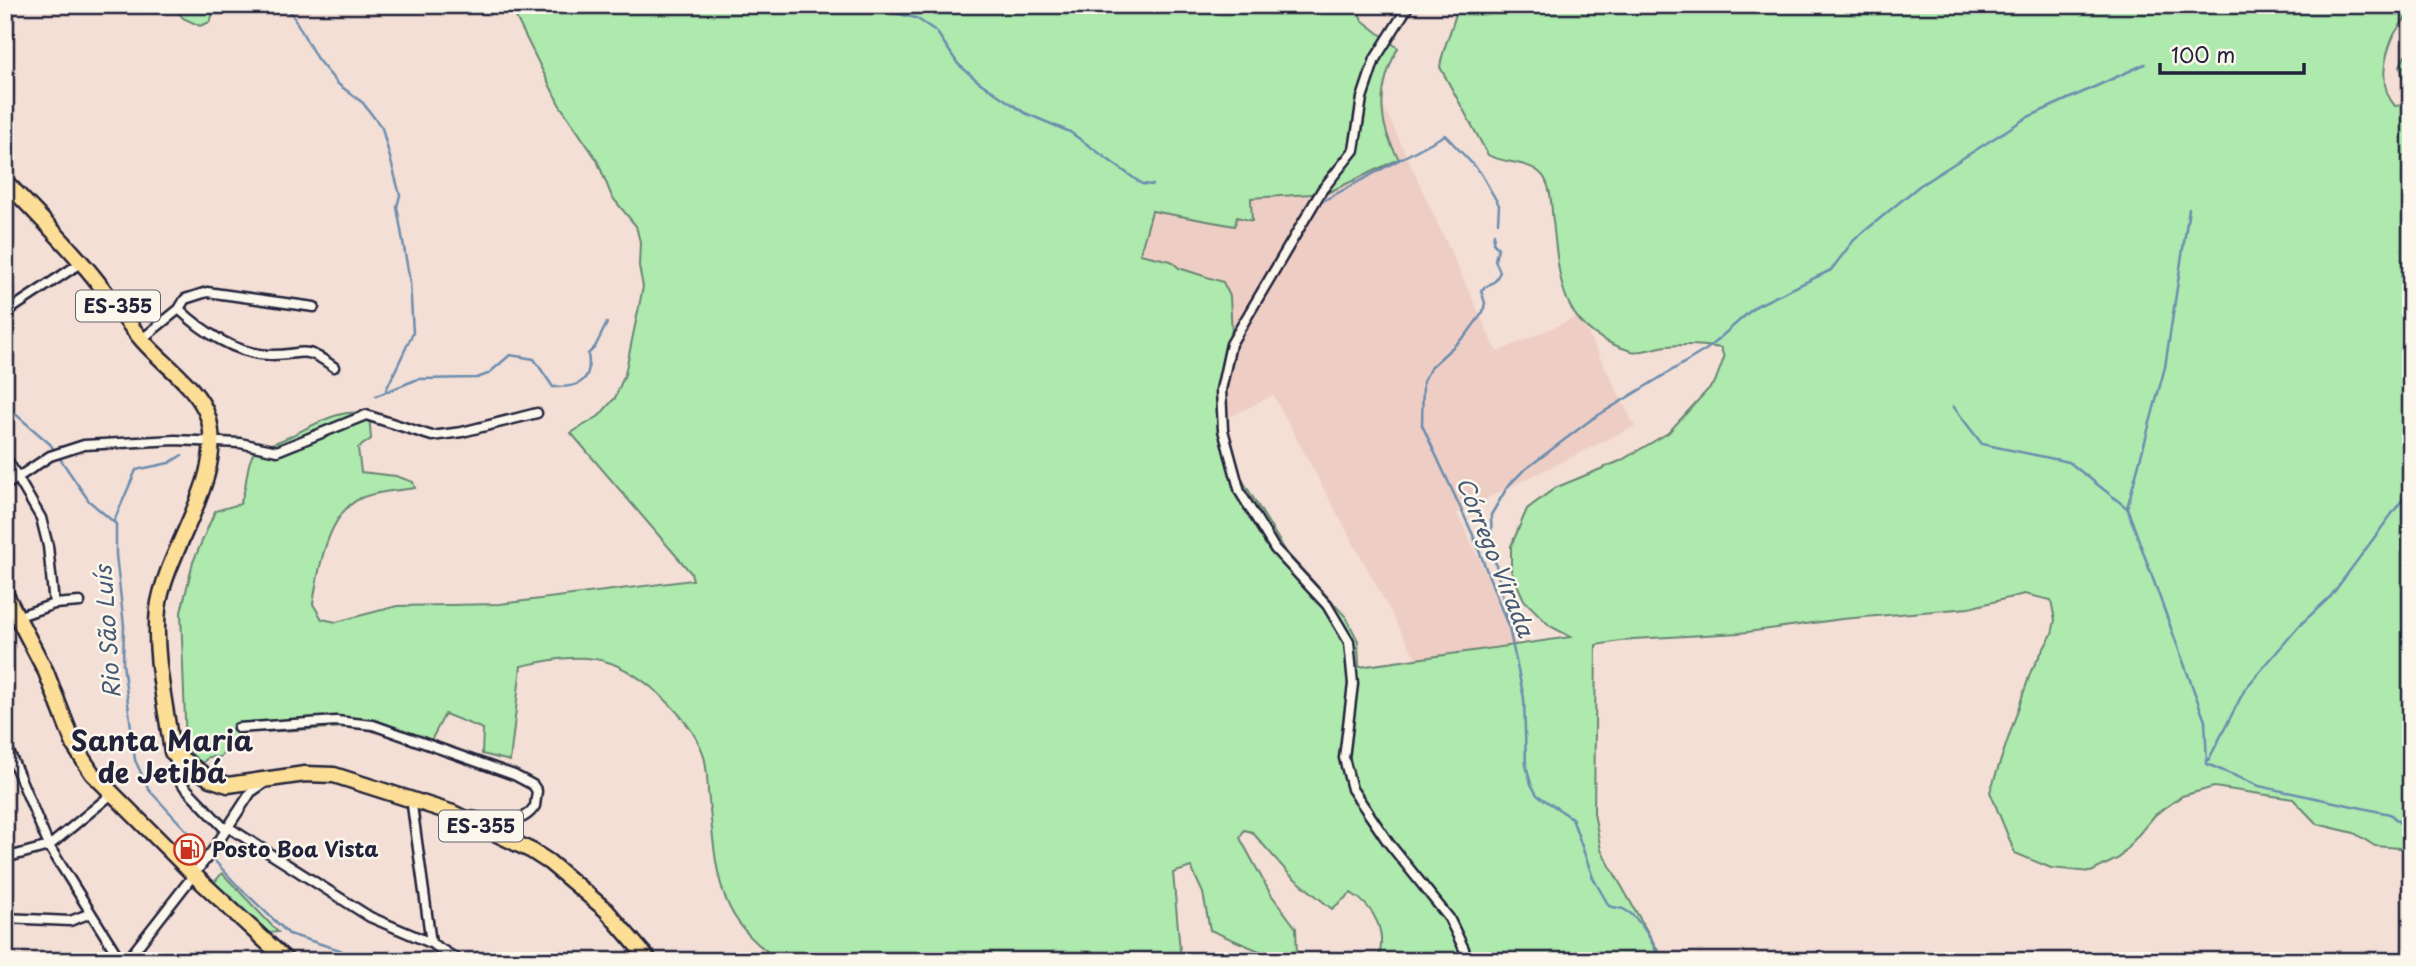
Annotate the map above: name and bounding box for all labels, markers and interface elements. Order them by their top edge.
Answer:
scale bar [2160,32,2304,76]
text: 100 m [2171,38,2235,70]
road number: ES-355 [76,290,160,322]
water label: Córrego Virada [1448,471,1545,643]
water label: Rio São Luís [84,562,129,700]
district label: Santa Maria de Jetibá [71,718,254,793]
road number: ES-355 [439,810,523,842]
place label: Posto Boa Vista [212,832,379,864]
fuel station icon: Posto Boa Vista [172,833,206,867]

